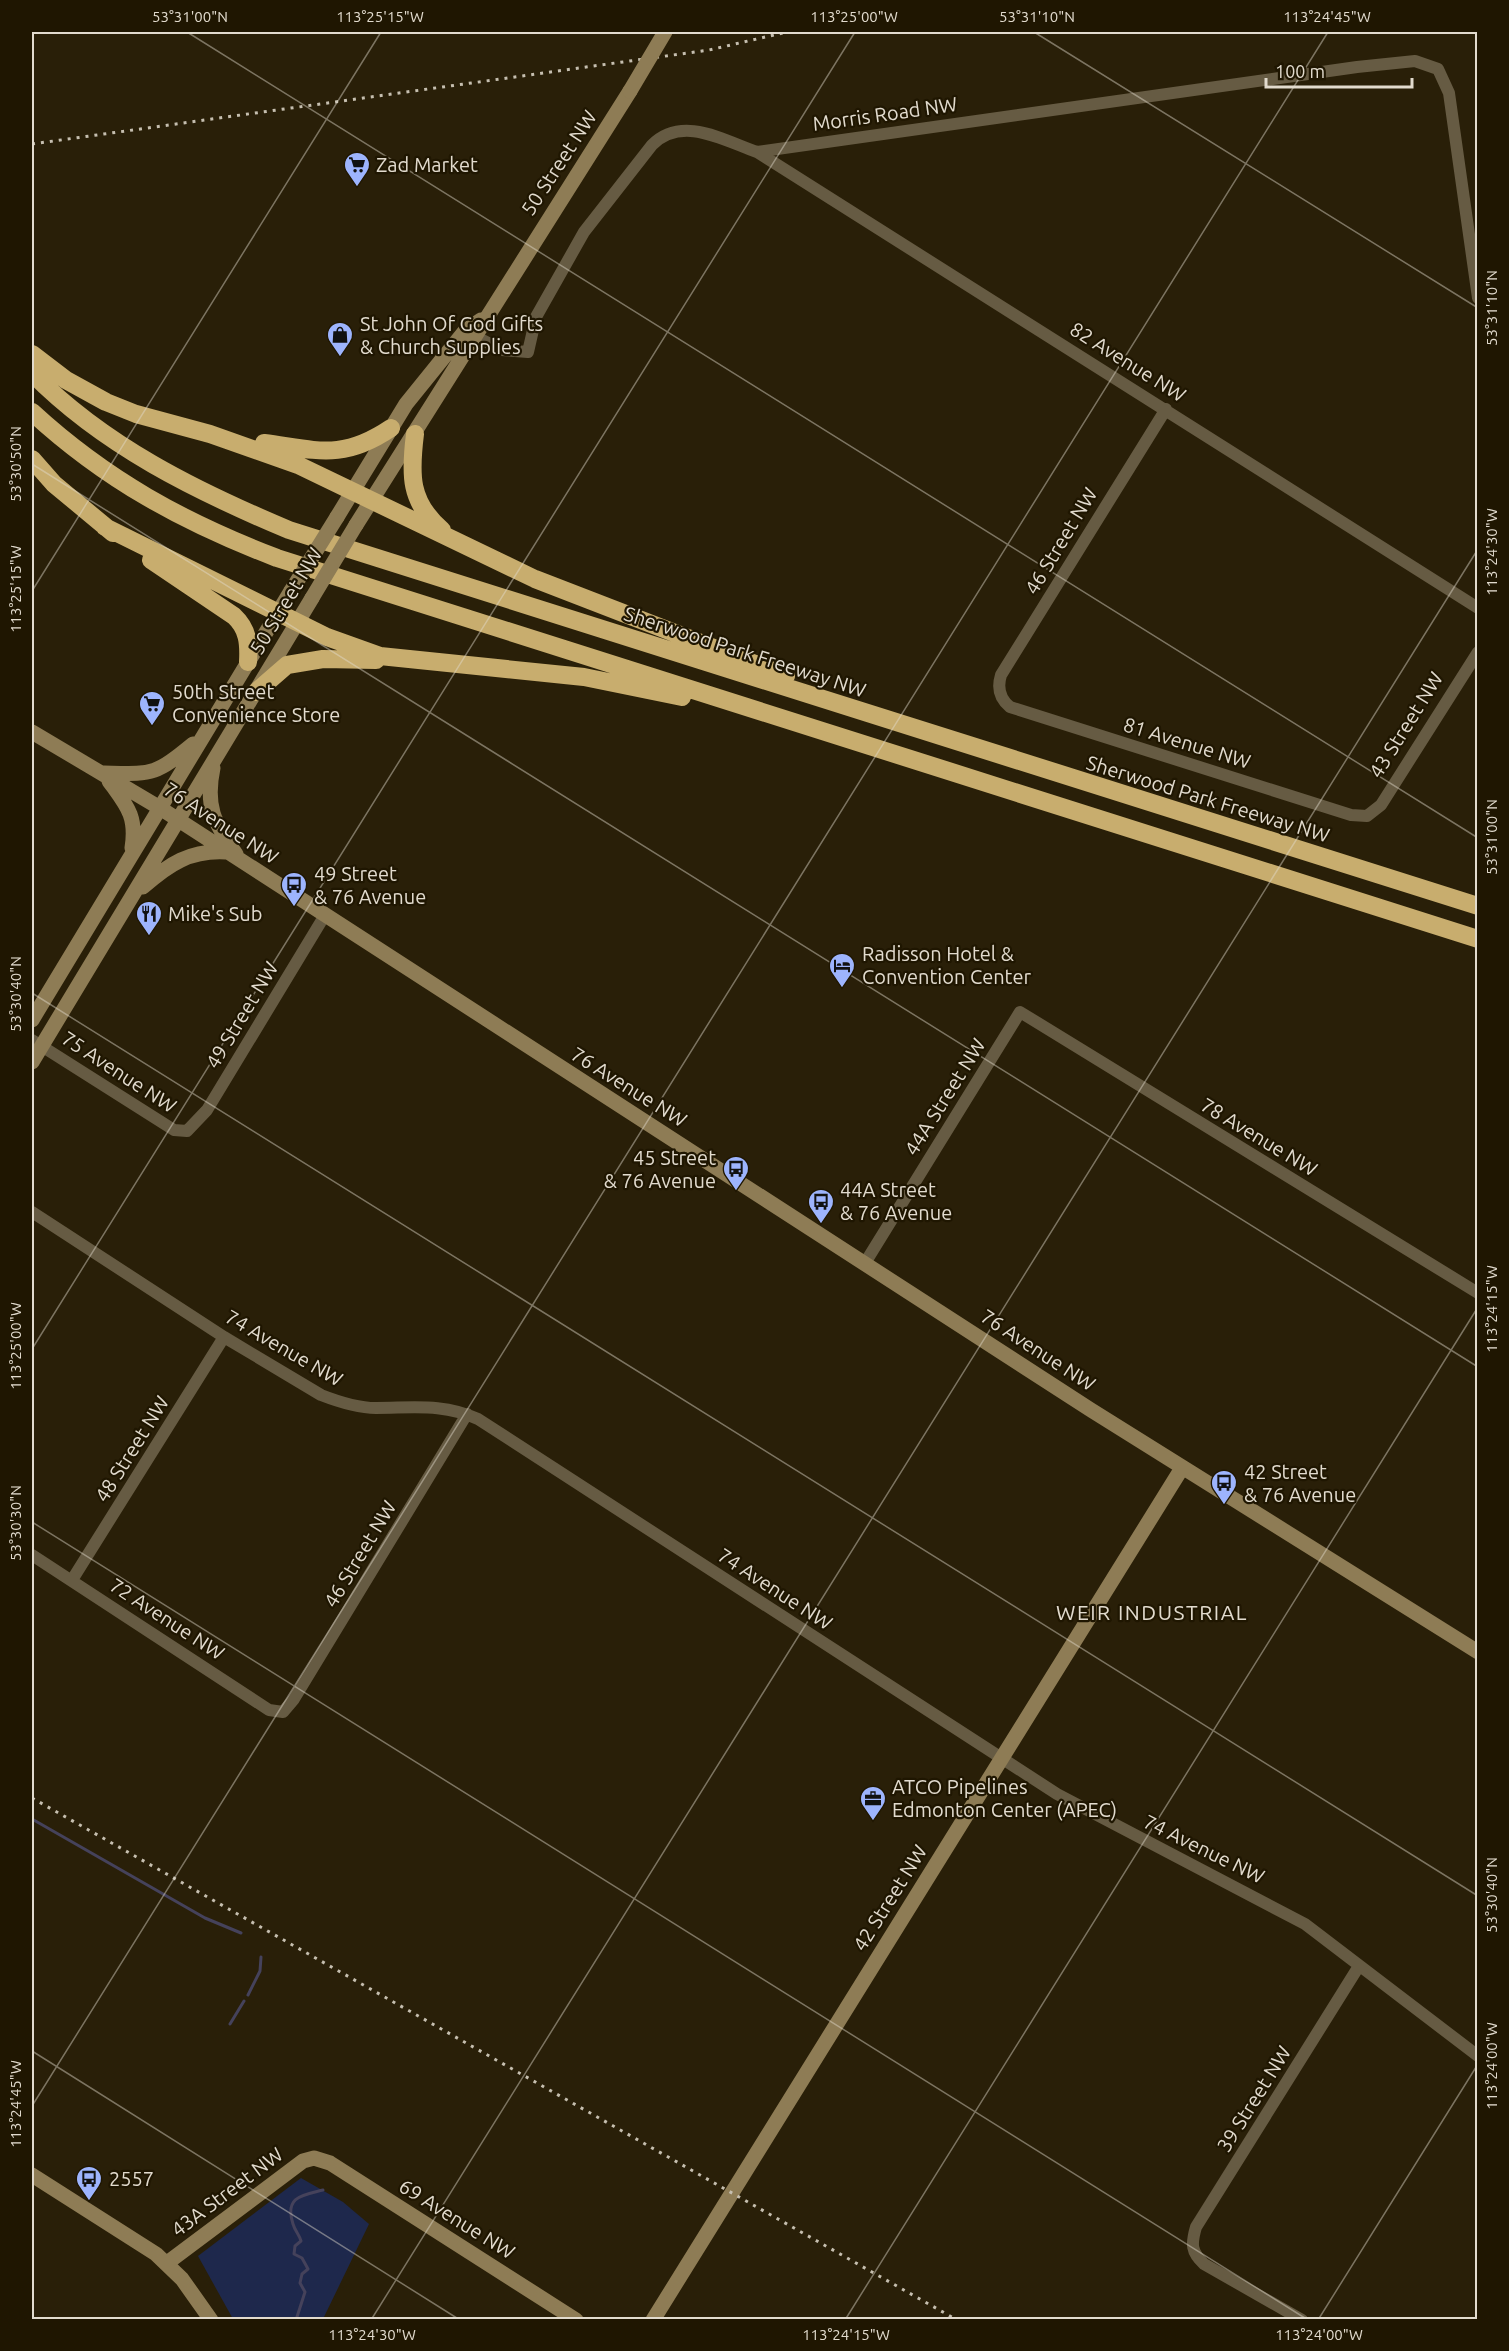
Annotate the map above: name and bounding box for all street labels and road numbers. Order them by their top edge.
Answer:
street label: Morris Road NW [811,92,959,135]
street label: 50 Street NW [516,106,601,219]
street label: 82 Avenue NW [1066,317,1190,406]
street label: 46 Street NW [1020,483,1101,598]
street label: 50 Street NW [245,543,326,658]
street label: Sherwood Park Freeway NW [621,601,869,702]
street label: 43 Street NW [1364,668,1447,782]
street label: 81 Avenue NW [1121,712,1254,773]
street label: Sherwood Park Freeway NW [1084,751,1332,847]
street label: 76 Avenue NW [160,777,283,868]
street label: 49 Street NW [201,957,282,1072]
street label: 75 Avenue NW [58,1026,181,1117]
street label: 44A Street NW [899,1034,990,1159]
street label: 76 Avenue NW [567,1042,691,1131]
street label: 78 Avenue NW [1197,1093,1322,1180]
street label: 76 Avenue NW [977,1304,1100,1395]
street label: 74 Avenue NW [221,1305,347,1390]
street label: 48 Street NW [90,1392,173,1506]
street label: 46 Street NW [319,1496,400,1611]
street label: 74 Avenue NW [714,1543,837,1634]
street label: 72 Avenue NW [106,1573,229,1664]
street label: 74 Avenue NW [1140,1809,1269,1888]
street label: 42 Street NW [848,1841,931,1955]
street label: 39 Street NW [1212,2042,1295,2156]
street label: 43A Street NW [167,2142,287,2241]
street label: 69 Avenue NW [395,2174,519,2263]

